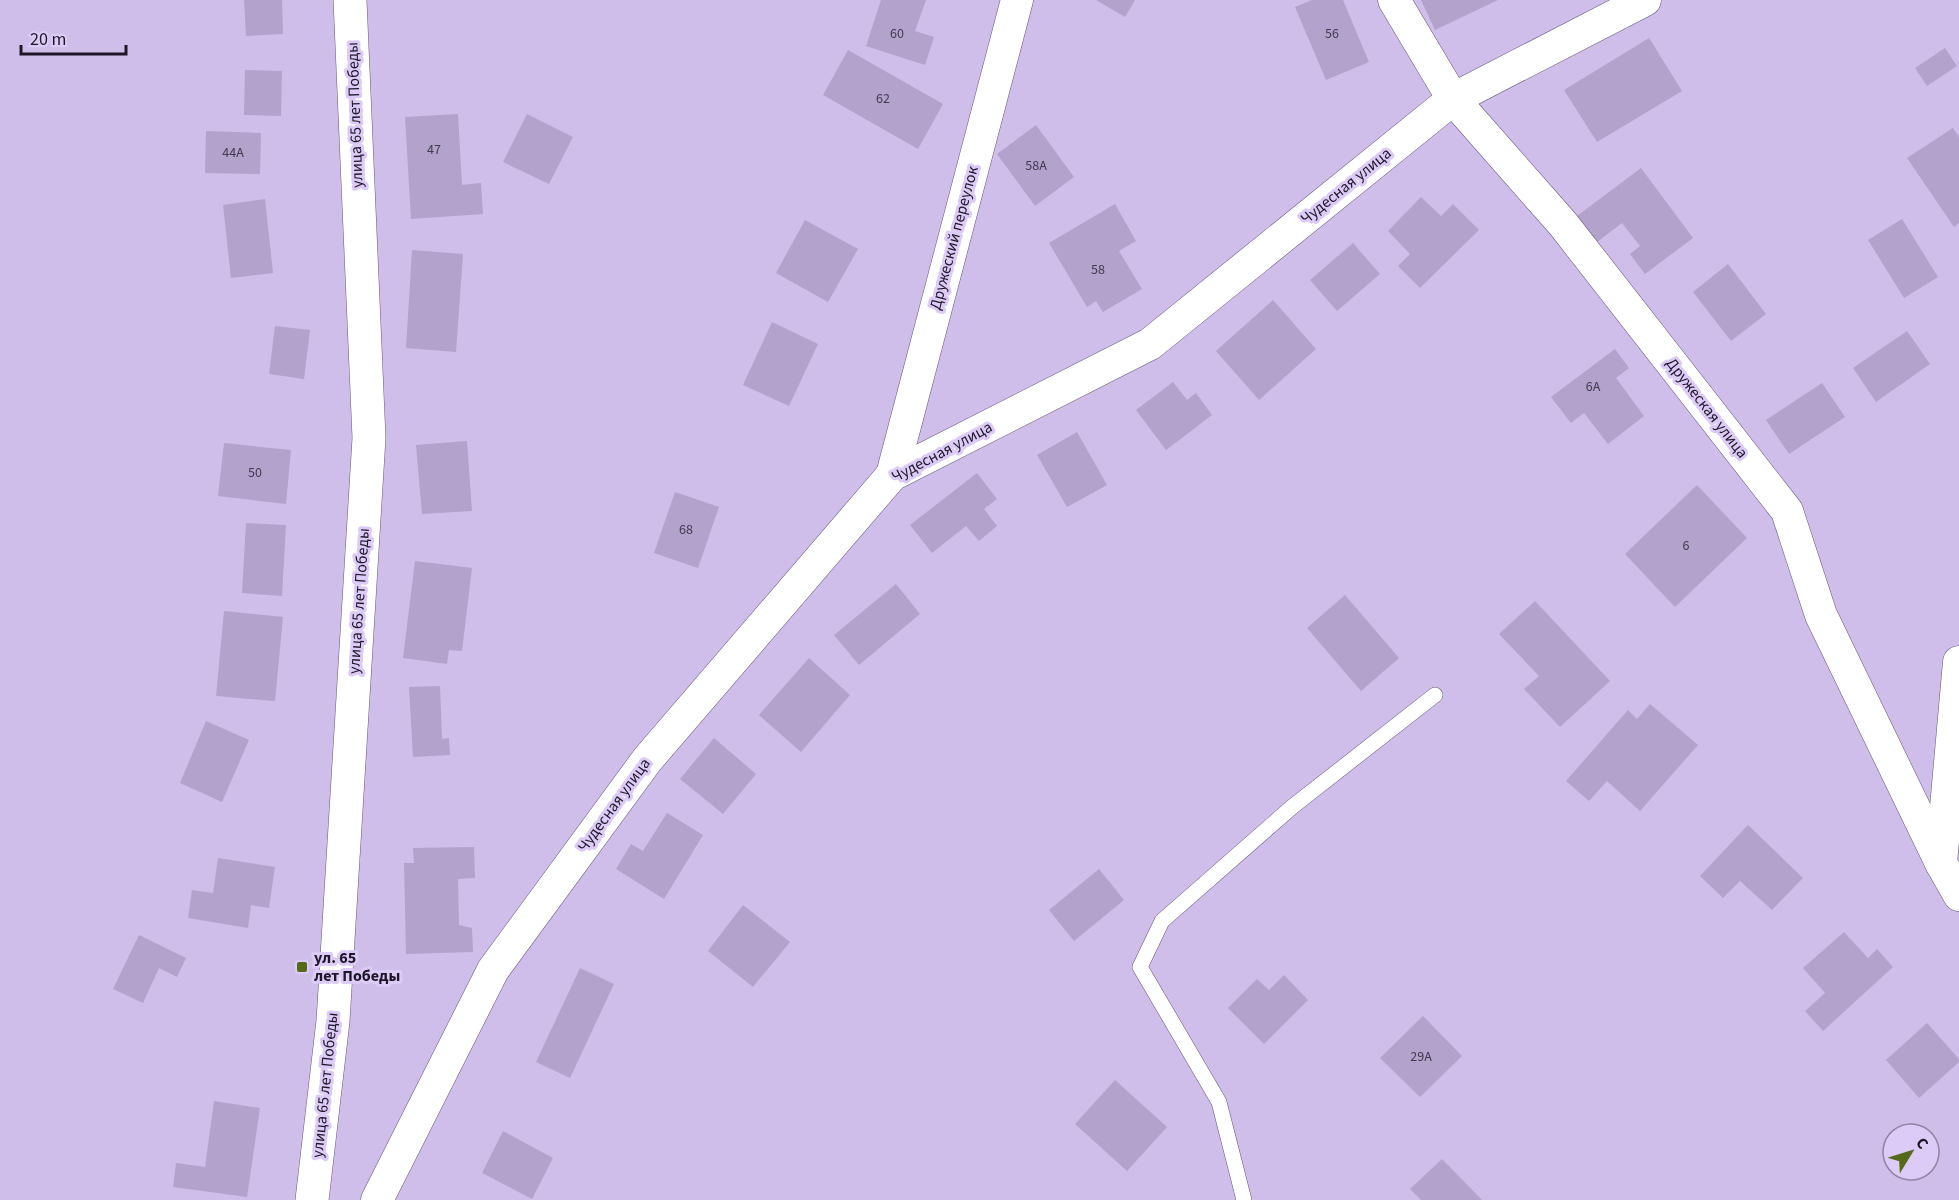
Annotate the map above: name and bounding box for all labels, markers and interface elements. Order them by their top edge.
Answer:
scale bar [21,18,126,56]
house number: 60 [890,24,904,44]
house number: 56 [1325,24,1339,44]
text: 20 m [30,27,66,52]
street label: улица 65 лет Победы [341,42,369,188]
house number: 62 [876,89,890,109]
house number: 47 [427,140,441,160]
street label: Чудесная улица [1296,142,1396,230]
house number: 44А [222,143,244,163]
house number: 58А [1025,156,1047,176]
street label: Дружеский переулок [924,164,984,312]
house number: 58 [1091,260,1105,280]
street label: Дружеская улица [1661,353,1753,463]
house number: 6А [1586,377,1601,397]
street label: Чудесная улица [888,416,996,488]
house number: 50 [248,463,262,483]
house number: 68 [679,520,693,540]
street label: улица 65 лет Победы [343,527,375,675]
house number: 6 [1683,536,1690,556]
street label: Чудесная улица [572,754,656,856]
place label: ул. 65 лет Победы [314,947,400,987]
marker: ул. 65 лет Победы [295,960,309,974]
street label: улица 65 лет Победы [306,1011,344,1159]
house number: 29А [1410,1047,1432,1067]
north arrow [1881,1122,1941,1182]
text: С [1910,1133,1934,1154]

